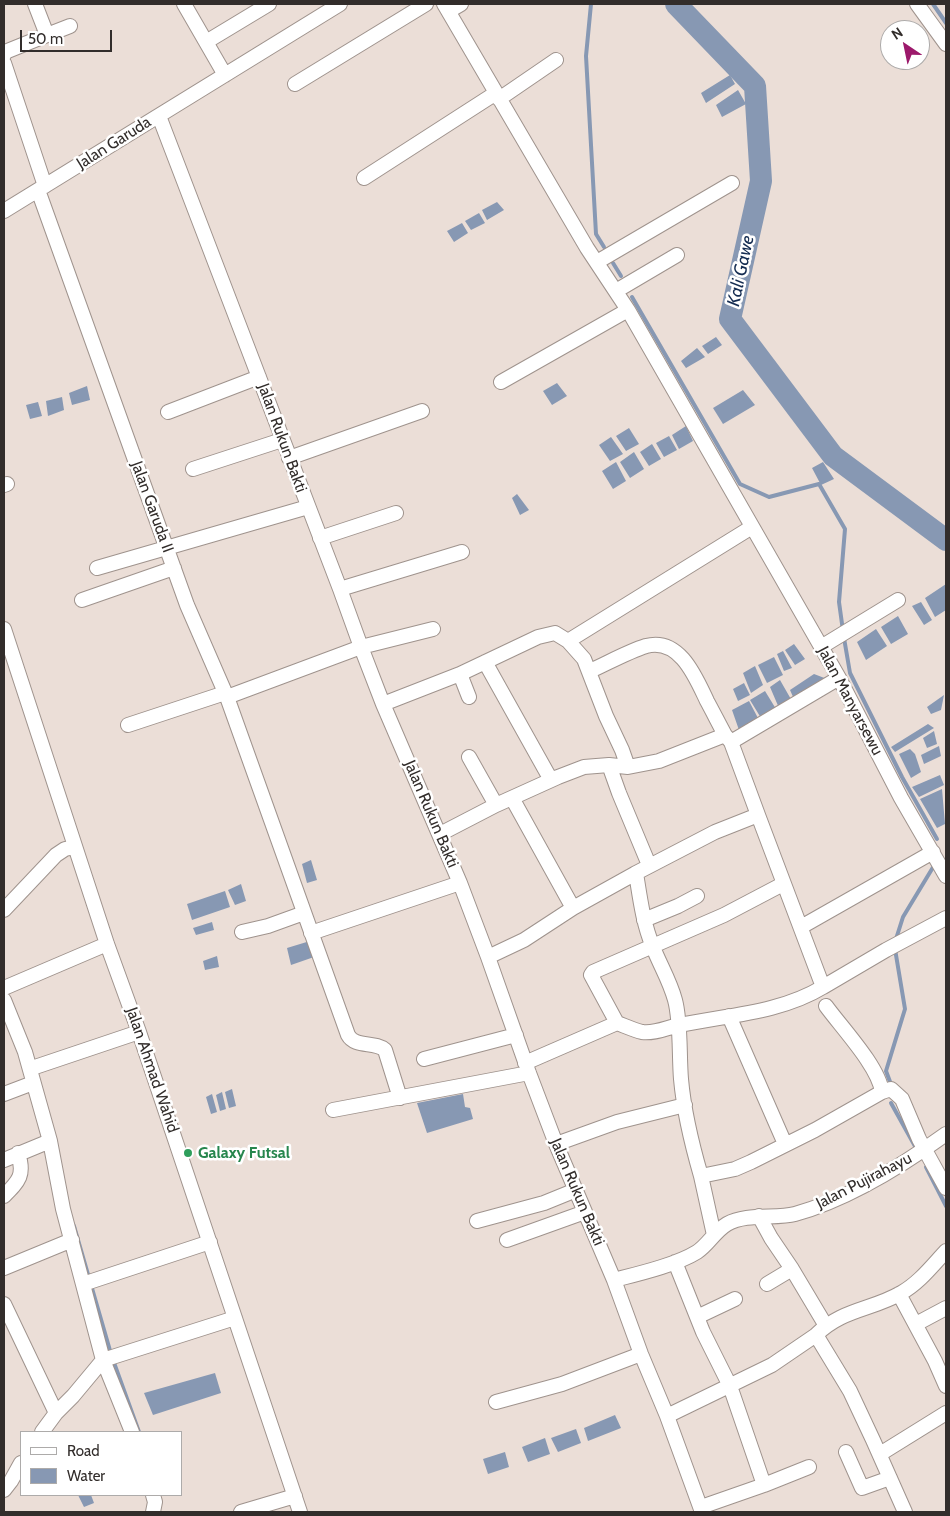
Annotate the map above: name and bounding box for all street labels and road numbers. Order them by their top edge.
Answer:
street label: Jalan Garuda [73,113,155,173]
street label: Jalan Rukun Bakti [253,381,311,495]
street label: Jalan Garuda II [127,459,177,555]
street label: Jalan Manyarsewu [813,643,887,759]
street label: Jalan Rukun Bakti [400,757,462,871]
street label: Jalan Ahmad Wahid [122,1005,182,1135]
street label: Jalan Rukun Bakti [546,1135,608,1249]
street label: Jalan Pujirahayu [813,1149,915,1213]

